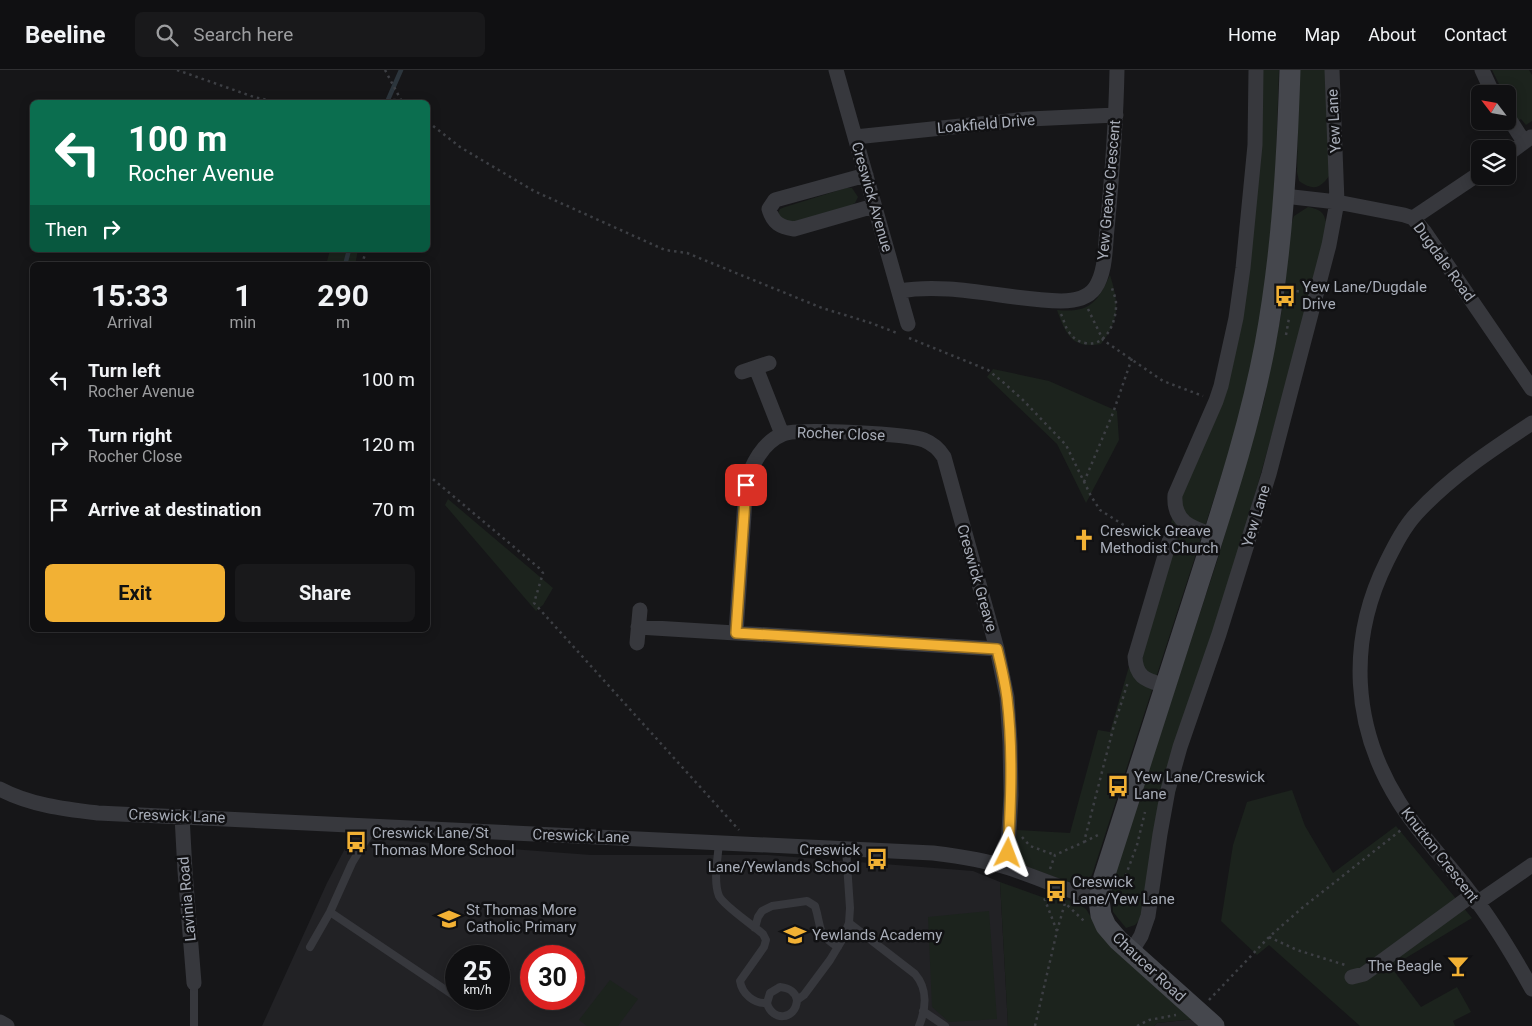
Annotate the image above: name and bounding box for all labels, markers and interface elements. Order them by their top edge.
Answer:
search box [135,12,485,57]
text: Beeline [25,21,105,49]
icon: search [153,21,181,49]
text: Search here [193,23,293,46]
text: Home [1228,24,1277,45]
text: Map [1305,24,1340,45]
text: About [1368,24,1416,45]
text: Contact [1444,24,1507,45]
north arrow [1471,85,1516,130]
map controls [1471,85,1516,185]
street label: Yew Lane [1323,89,1345,153]
street label: Loakfield Drive [936,111,1036,137]
text: 100 m [128,119,227,160]
street label: Yew Greave Crescent [1094,119,1124,261]
icon: left [45,120,110,185]
street label: Creswick Avenue [848,140,896,254]
button: layers [1471,140,1516,185]
text: Rocher Avenue [128,161,274,186]
icon: right [97,215,125,243]
text: Then [45,218,87,241]
street label: Dugdale Road [1409,219,1479,305]
text: 15:33 [91,278,168,313]
text: 1 [234,278,251,313]
text: 290 [317,278,369,313]
place label: Yew Lane/Dugdale Drive [1302,278,1427,313]
bus stop icon: Yew Lane/Dugdale Drive [1272,283,1298,309]
text: Arrival [107,313,152,332]
text: min [229,313,256,332]
text: m [336,313,350,332]
text: Turn left [88,359,161,382]
icon: left [45,366,73,394]
text: 100 m [362,368,415,391]
text: Rocher Avenue [88,382,194,401]
street label: Rocher Close [797,423,885,445]
text: Turn right [88,424,172,447]
icon: right [45,431,73,459]
text: 120 m [362,433,415,456]
text: Rocher Close [88,447,182,466]
pin [725,464,767,506]
icon: arrive [732,471,760,499]
street label: Yew Lane [1238,483,1274,549]
icon: arrive [45,496,73,524]
text: Arrive at destination [88,498,261,521]
text: 70 m [372,498,415,521]
street label: Creswick Greave [953,522,1001,634]
place label: Creswick Greave Methodist Church [1100,522,1219,557]
church icon: Creswick Greave Methodist Church [1071,527,1097,553]
button: Exit [45,564,225,622]
button: Share [235,564,415,622]
place label: Yew Lane/Creswick Lane [1134,768,1265,803]
bus stop icon: Yew Lane/Creswick Lane [1105,773,1131,799]
street label: Knutton Crescent [1397,804,1483,906]
street label: Creswick Lane [128,805,226,827]
place label: Creswick Lane/St Thomas More School [372,824,515,859]
street label: Creswick Lane [532,825,630,847]
position arrow [981,826,1033,878]
bus stop icon: Creswick Lane/St Thomas More School [343,829,369,855]
place label: Creswick Lane/Yewlands School [708,841,860,876]
bus stop icon: Creswick Lane/Yewlands School [864,846,890,872]
street label: Lavinia Road [174,856,200,942]
place label: Creswick Lane/Yew Lane [1072,873,1175,908]
bus stop icon: Creswick Lane/Yew Lane [1043,878,1069,904]
place label: St Thomas More Catholic Primary [466,901,576,936]
school or university icon: St Thomas More Catholic Primary [436,906,462,932]
school or university icon: Yewlands Academy [782,922,808,948]
place label: Yewlands Academy [812,926,942,944]
street label: Chaucer Road [1109,929,1189,1005]
speed limit sign: 30 [520,945,585,1010]
bar icon: The Beagle [1445,953,1471,979]
text: 25 [463,957,492,986]
place label: The Beagle [1368,957,1442,975]
text: km/h [463,983,492,997]

